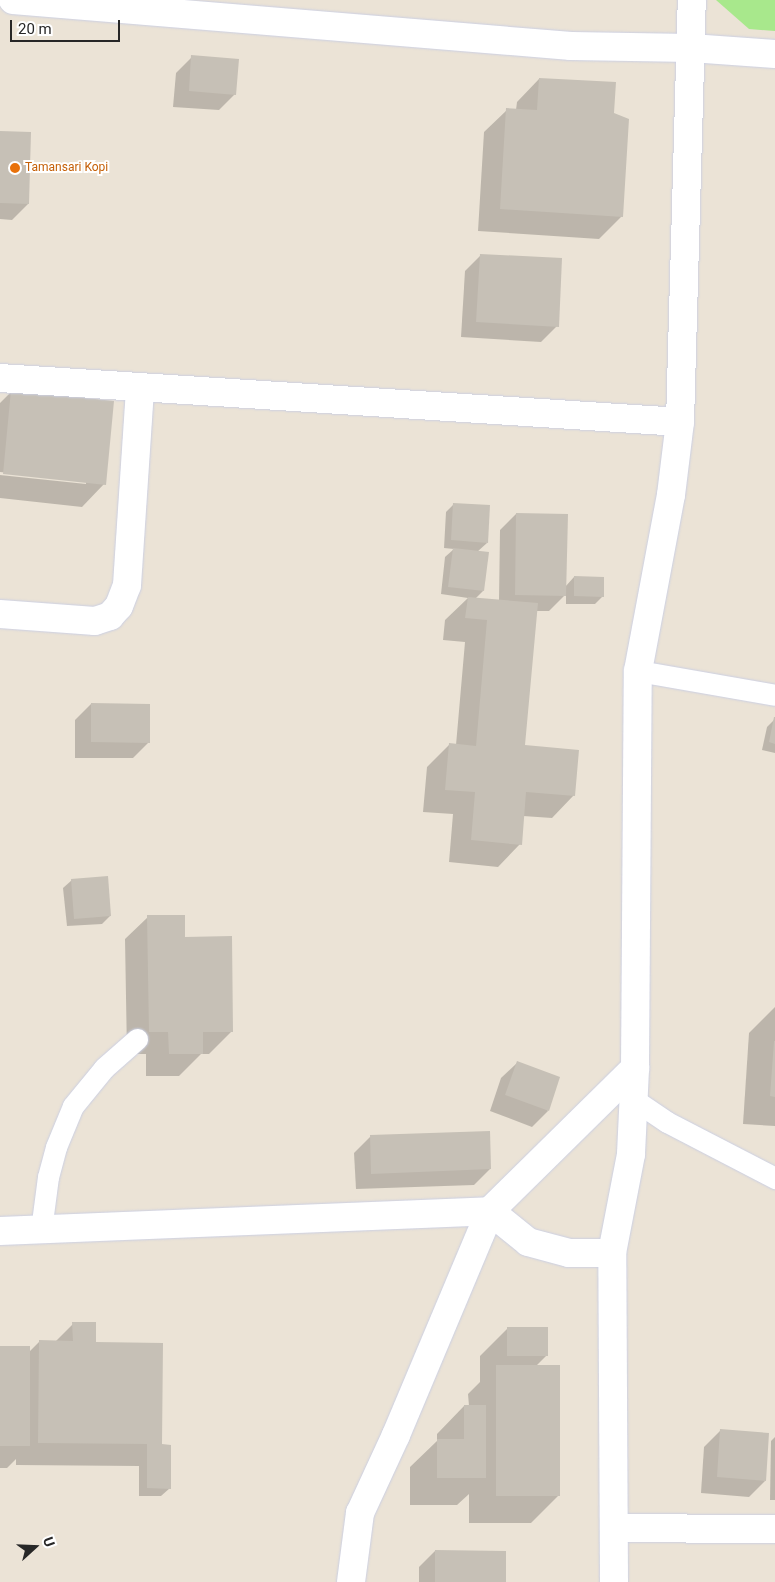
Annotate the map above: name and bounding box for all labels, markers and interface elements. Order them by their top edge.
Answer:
scale bar [12,10,122,42]
text: 20 m [18,20,52,38]
place label: Tamansari Kopi [25,161,108,175]
marker: Tamansari Kopi [9,162,21,174]
north arrow [10,1522,60,1572]
text: U [40,1535,58,1549]

